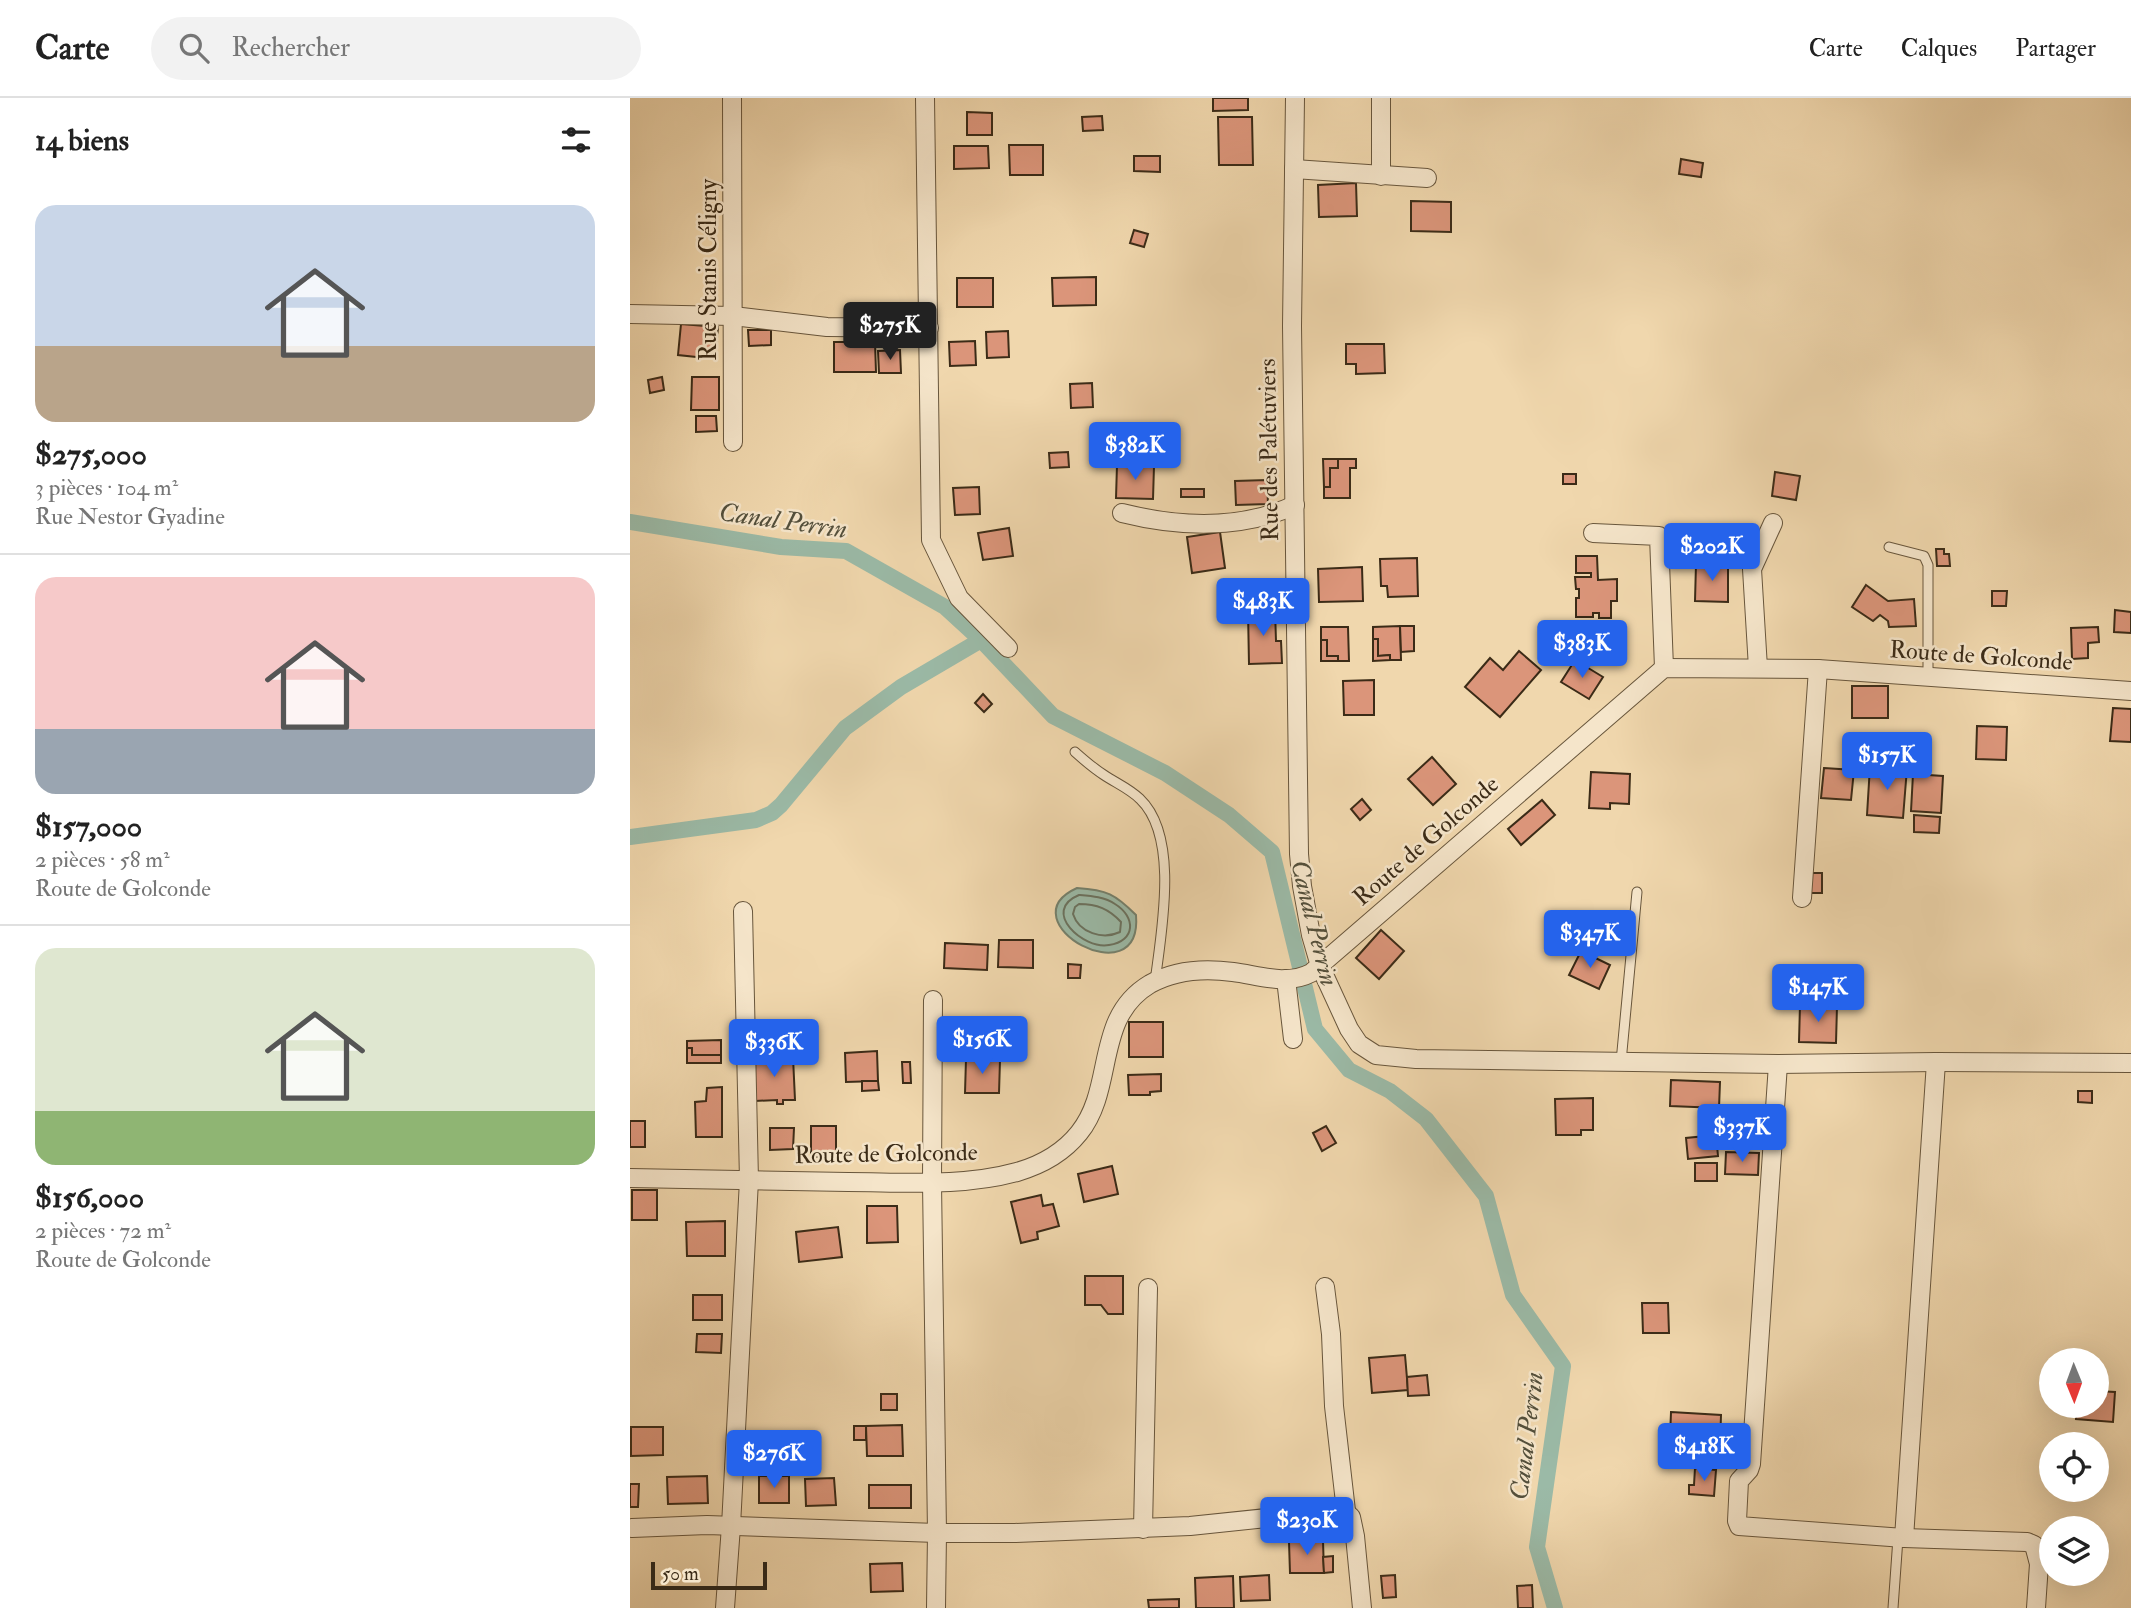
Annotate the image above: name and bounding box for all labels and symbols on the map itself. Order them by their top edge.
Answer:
street label: Rue Stanis Céligny [693,179,724,361]
pin: $275K [841,302,939,362]
street label: Rue des Palétuviers [1252,358,1286,542]
pin: $382K [1086,422,1184,482]
water label: Canal Perrin [717,496,849,546]
pin: $202K [1663,524,1761,583]
pin: $483K [1214,578,1312,638]
pin: $383K [1533,620,1631,680]
street label: Route de Golconde [1888,634,2074,678]
pin: $157K [1838,732,1936,792]
street label: Route de Golconde [1347,769,1505,913]
water label: Canal Perrin [1283,857,1345,989]
pin: $347K [1541,910,1639,970]
pin: $147K [1769,964,1867,1024]
pin: $156K [933,1016,1031,1076]
pin: $336K [725,1020,823,1079]
pin: $337K [1693,1104,1791,1164]
street label: Route de Golconde [794,1137,978,1171]
north arrow [2039,1348,2109,1418]
water label: Canal Perrin [1503,1370,1551,1502]
pin: $418K [1655,1424,1753,1483]
pin: $276K [725,1430,823,1490]
pin: $230K [1258,1498,1356,1557]
scale bar [651,1559,766,1591]

